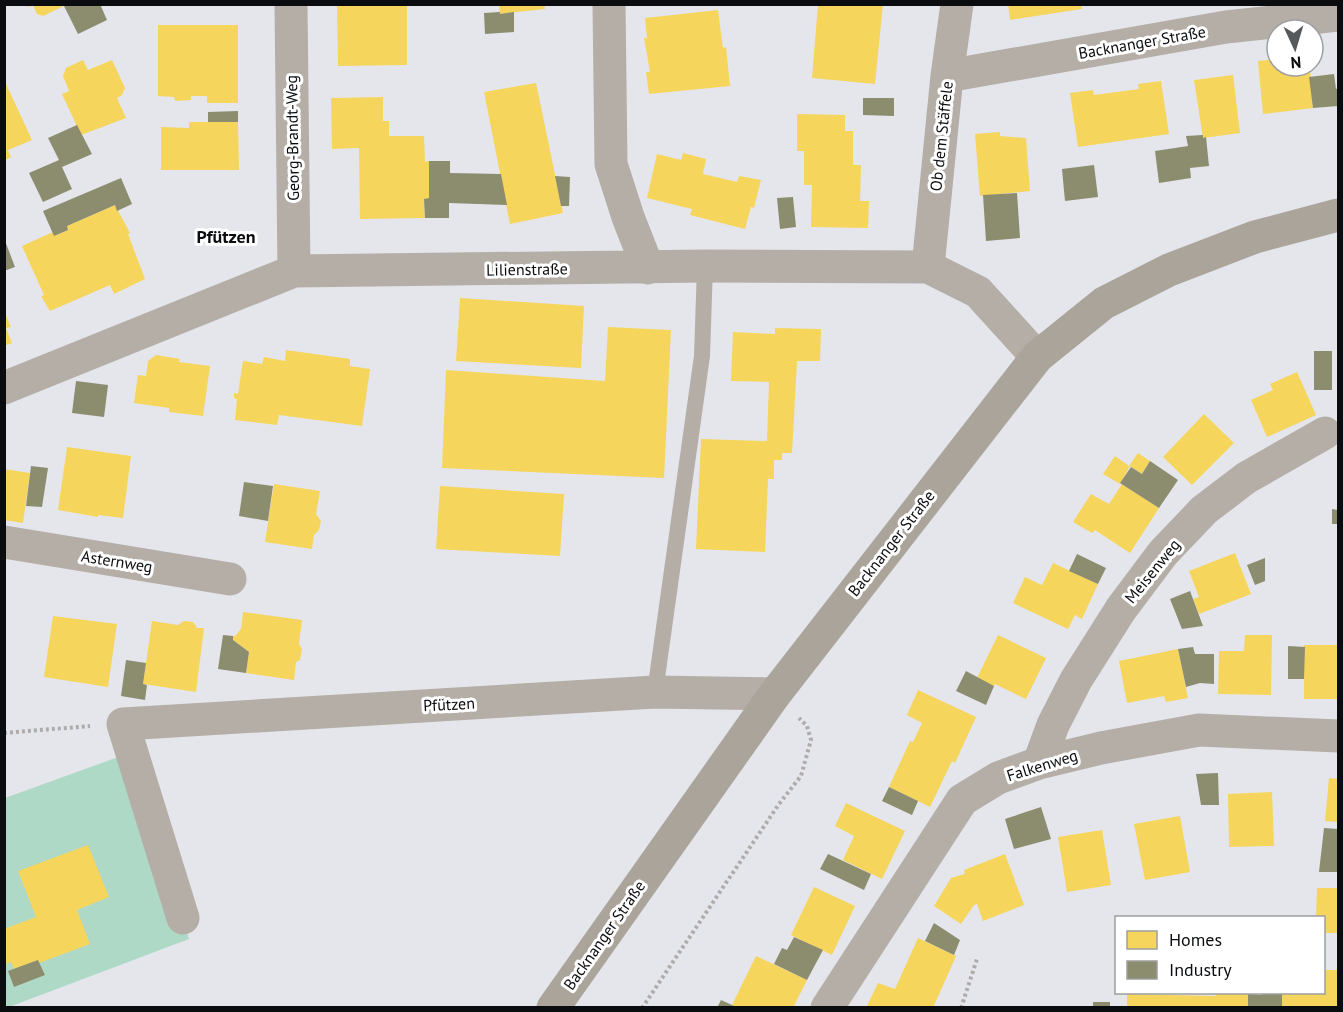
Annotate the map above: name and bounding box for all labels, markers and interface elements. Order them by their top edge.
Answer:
north arrow [1265,18,1325,78]
street label: Backnanger Straße [1077,21,1207,63]
text: N [1290,53,1302,73]
street label: Georg-Brandt-Weg [281,75,303,201]
street label: Ob dem Stäffele [925,80,957,192]
district label: Pfützen [196,225,256,248]
street label: Lilienstraße [486,258,568,280]
street label: Backnanger Straße [843,486,939,600]
street label: Meisenweg [1120,535,1184,607]
street label: Asternweg [80,546,154,576]
street label: Pfützen [423,693,475,715]
street label: Falkenweg [1004,745,1080,785]
street label: Backnanger Straße [559,876,649,994]
legend [1115,916,1325,994]
text: Homes [1169,928,1222,951]
text: Industry [1169,958,1232,981]

